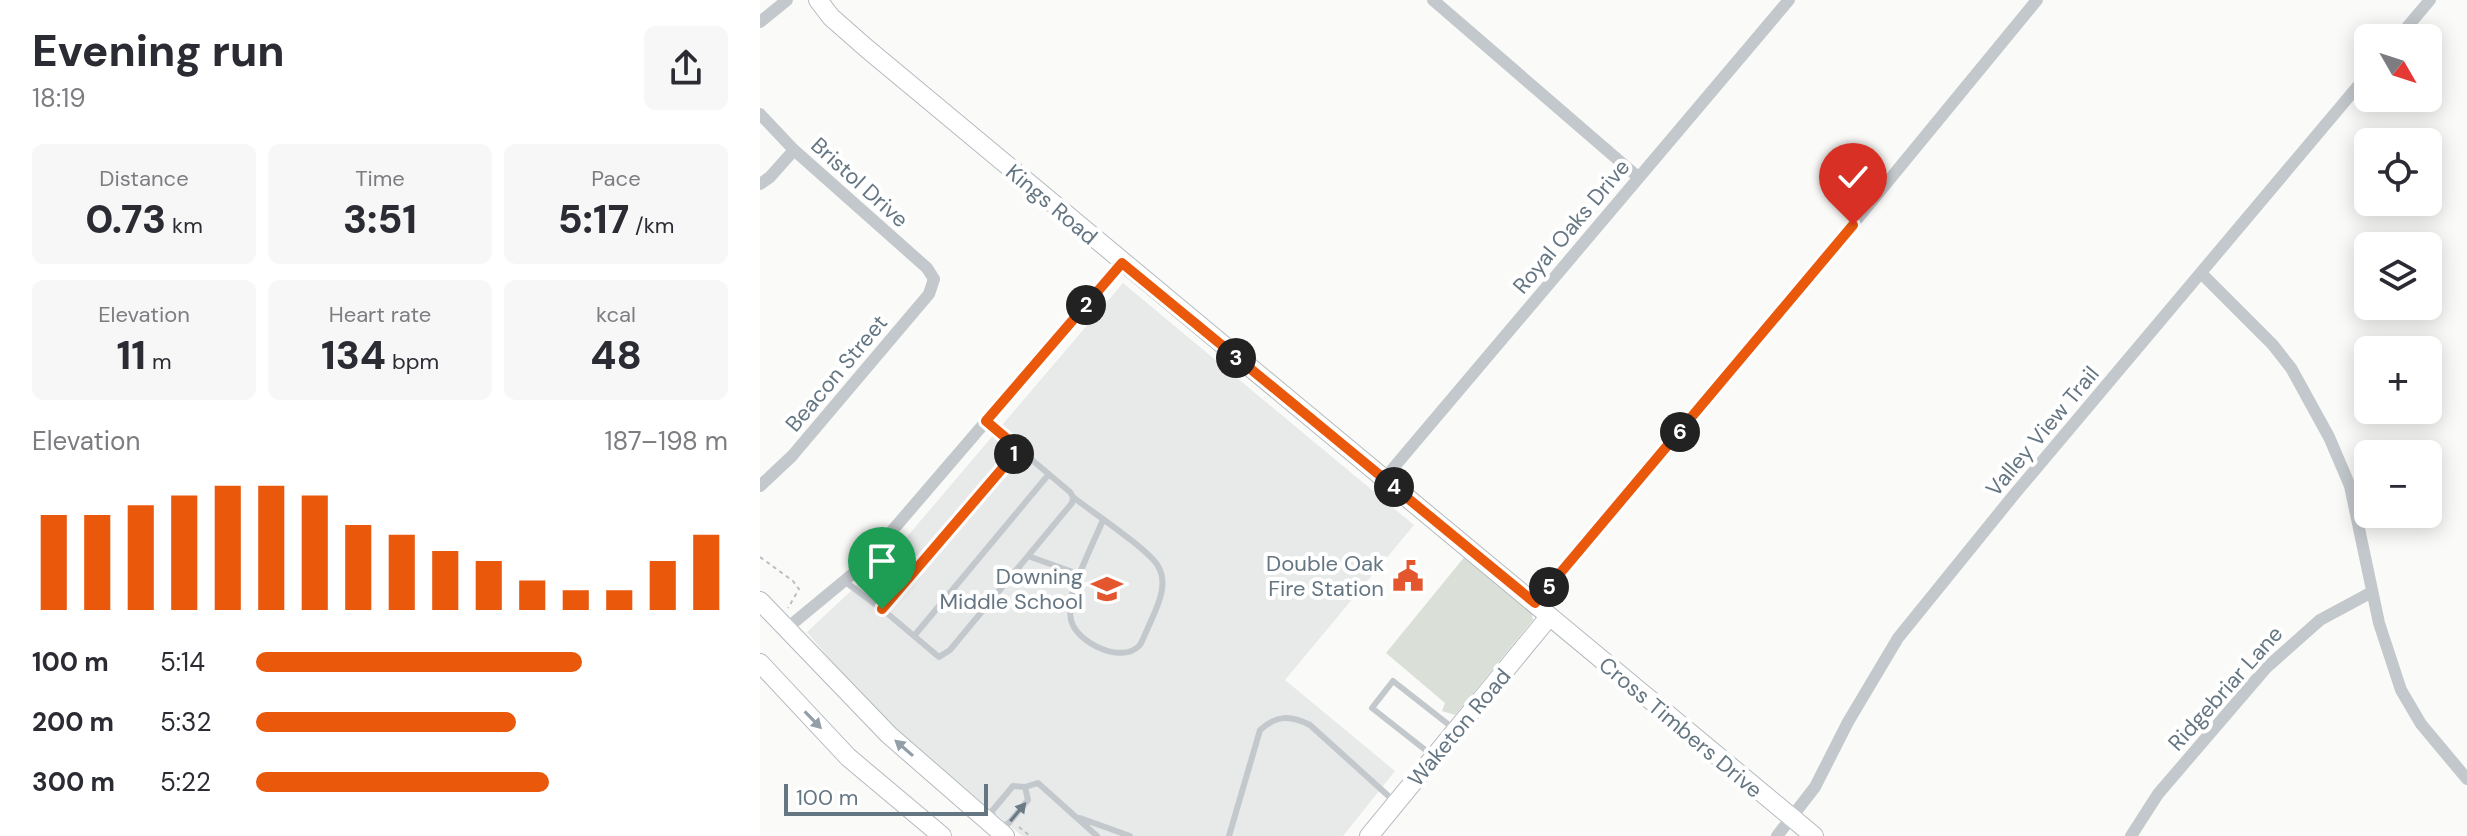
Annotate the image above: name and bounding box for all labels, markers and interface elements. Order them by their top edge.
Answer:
text: Evening run [32,22,285,80]
north arrow [2354,24,2442,112]
map controls [2354,24,2442,528]
button: share [644,26,728,110]
text: 18:19 [32,81,86,115]
button: locate [2354,128,2442,216]
street label: Bristol Drive [805,131,915,234]
pin [1819,143,1887,225]
street label: Royal Oaks Drive [1507,153,1636,300]
icon: check [1831,155,1875,199]
street label: Kings Road [1000,158,1104,251]
text: Distance [99,164,189,193]
text: Time [355,164,405,193]
text: Pace [591,164,641,193]
text: 0.73 [85,193,166,245]
text: 3:51 [343,193,417,245]
text: 5:17 [558,193,629,245]
text: km [166,211,203,240]
text: /km [629,211,674,240]
button: layers [2354,232,2442,320]
pin: 2 [1066,285,1106,325]
text: 2 [1080,290,1092,319]
text: Elevation [98,300,190,329]
text: Heart rate [329,300,431,329]
text: kcal [596,300,636,329]
street label: Beacon Street [779,309,894,438]
text: 11 [117,329,146,381]
text: 134 [321,329,386,381]
text: 48 [590,329,642,381]
button: + [2354,336,2442,424]
pin: 3 [1216,338,1256,378]
text: 3 [1229,343,1243,372]
text: m [146,347,172,376]
text: bpm [386,347,439,376]
street label: Valley View Trail [1979,360,2105,502]
pin: 6 [1660,412,1700,452]
text: 6 [1673,417,1687,446]
text: Elevation [32,424,140,458]
text: 187–198 m [604,424,728,458]
pin: 1 [994,434,1034,474]
text: 1 [1010,439,1018,468]
button: − [2354,440,2442,528]
pin: 4 [1374,467,1414,507]
text: 4 [1387,472,1401,501]
pin [848,527,916,609]
icon: arrive [860,539,904,583]
place label: Double Oak Fire Station [1266,549,1384,603]
public building icon: Double Oak Fire Station [1391,559,1425,593]
place label: Downing Middle School [939,562,1083,616]
pin: 5 [1529,567,1569,607]
school or university icon: Downing Middle School [1090,572,1124,606]
text: 5 [1542,572,1556,601]
street label: Ridgebriar Lane [2162,620,2289,757]
text: 100 m [32,645,109,679]
text: 5:14 [160,645,205,679]
street label: Cross Timbers Drive [1593,650,1769,804]
street label: Waketon Road [1401,662,1517,792]
text: 200 m [32,705,114,739]
text: 5:32 [160,705,211,739]
one-way arrow [803,711,821,730]
one-way arrow [895,740,915,757]
text: 300 m [32,765,115,799]
text: 5:22 [160,765,211,799]
scale bar [784,780,988,816]
text: 100 m [796,783,858,812]
one-way arrow [1009,802,1026,822]

